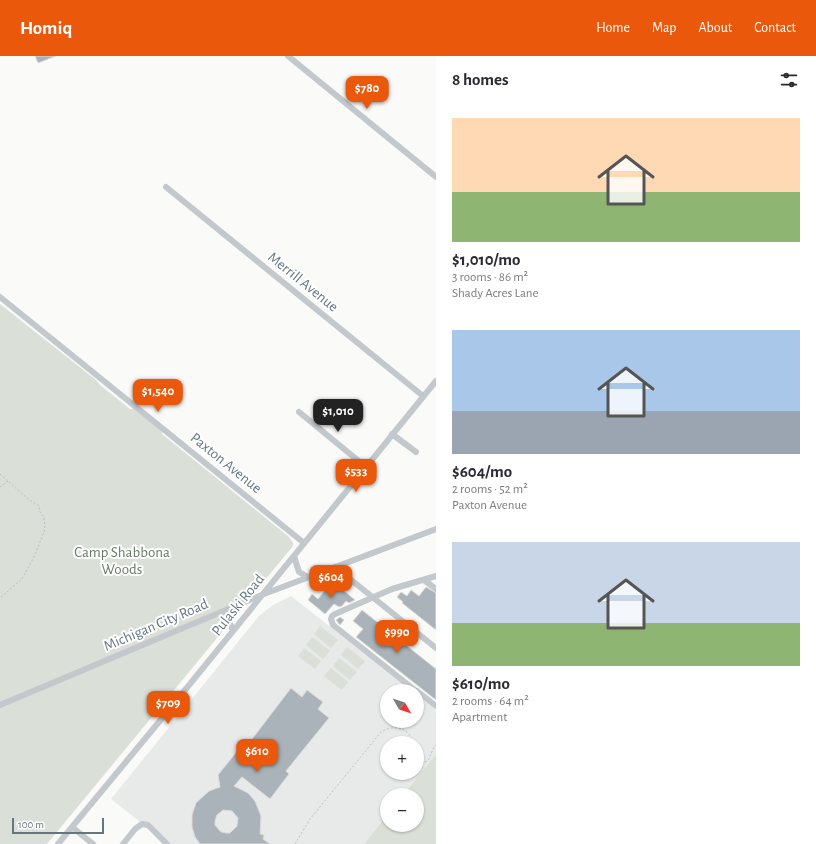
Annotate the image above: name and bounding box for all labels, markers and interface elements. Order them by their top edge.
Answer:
text: Homiq [20,19,72,38]
text: Home [596,21,630,35]
text: Map [652,21,676,35]
text: About [698,21,732,35]
text: Contact [754,21,796,35]
icon: filters [778,69,800,91]
text: 8 homes [452,71,509,88]
pin: $780 [343,76,391,110]
text: $780 [355,82,379,95]
icon: home [590,144,662,216]
street label: Merrill Avenue [265,249,341,315]
text: $1,010/mo [452,251,520,268]
text: 3 rooms · 86 m² [452,271,528,284]
text: Shady Acres Lane [452,287,538,300]
icon: home [590,356,662,428]
pin: $1,540 [125,379,191,413]
text: $1,540 [142,385,174,398]
pin: $1,010 [305,399,371,433]
text: $1,010 [322,405,354,418]
street label: Paxton Avenue [188,430,264,496]
pin: $533 [332,459,380,493]
text: $604/mo [452,463,512,480]
text: $533 [345,465,367,478]
text: 2 rooms · 52 m² [452,483,528,496]
text: Paxton Avenue [452,499,527,512]
park label: Camp Shabbona Woods [74,545,170,577]
pin: $604 [307,565,355,599]
icon: home [590,568,662,640]
street label: Pulaski Road [209,571,267,639]
text: $604 [318,571,344,584]
street label: Michigan City Road [102,596,211,654]
pin: $990 [373,620,421,654]
text: $990 [384,626,410,639]
text: $610/mo [452,675,510,692]
north arrow [380,684,424,728]
map controls [380,684,424,832]
pin: $709 [144,691,192,725]
text: 2 rooms · 64 m² [452,695,529,708]
text: $709 [156,697,180,710]
text: Apartment [452,711,507,724]
button: + [380,736,424,780]
pin: $610 [233,739,281,773]
text: $610 [245,745,269,758]
button: − [380,788,424,832]
scale bar [12,816,104,835]
text: 100 m [18,819,44,830]

